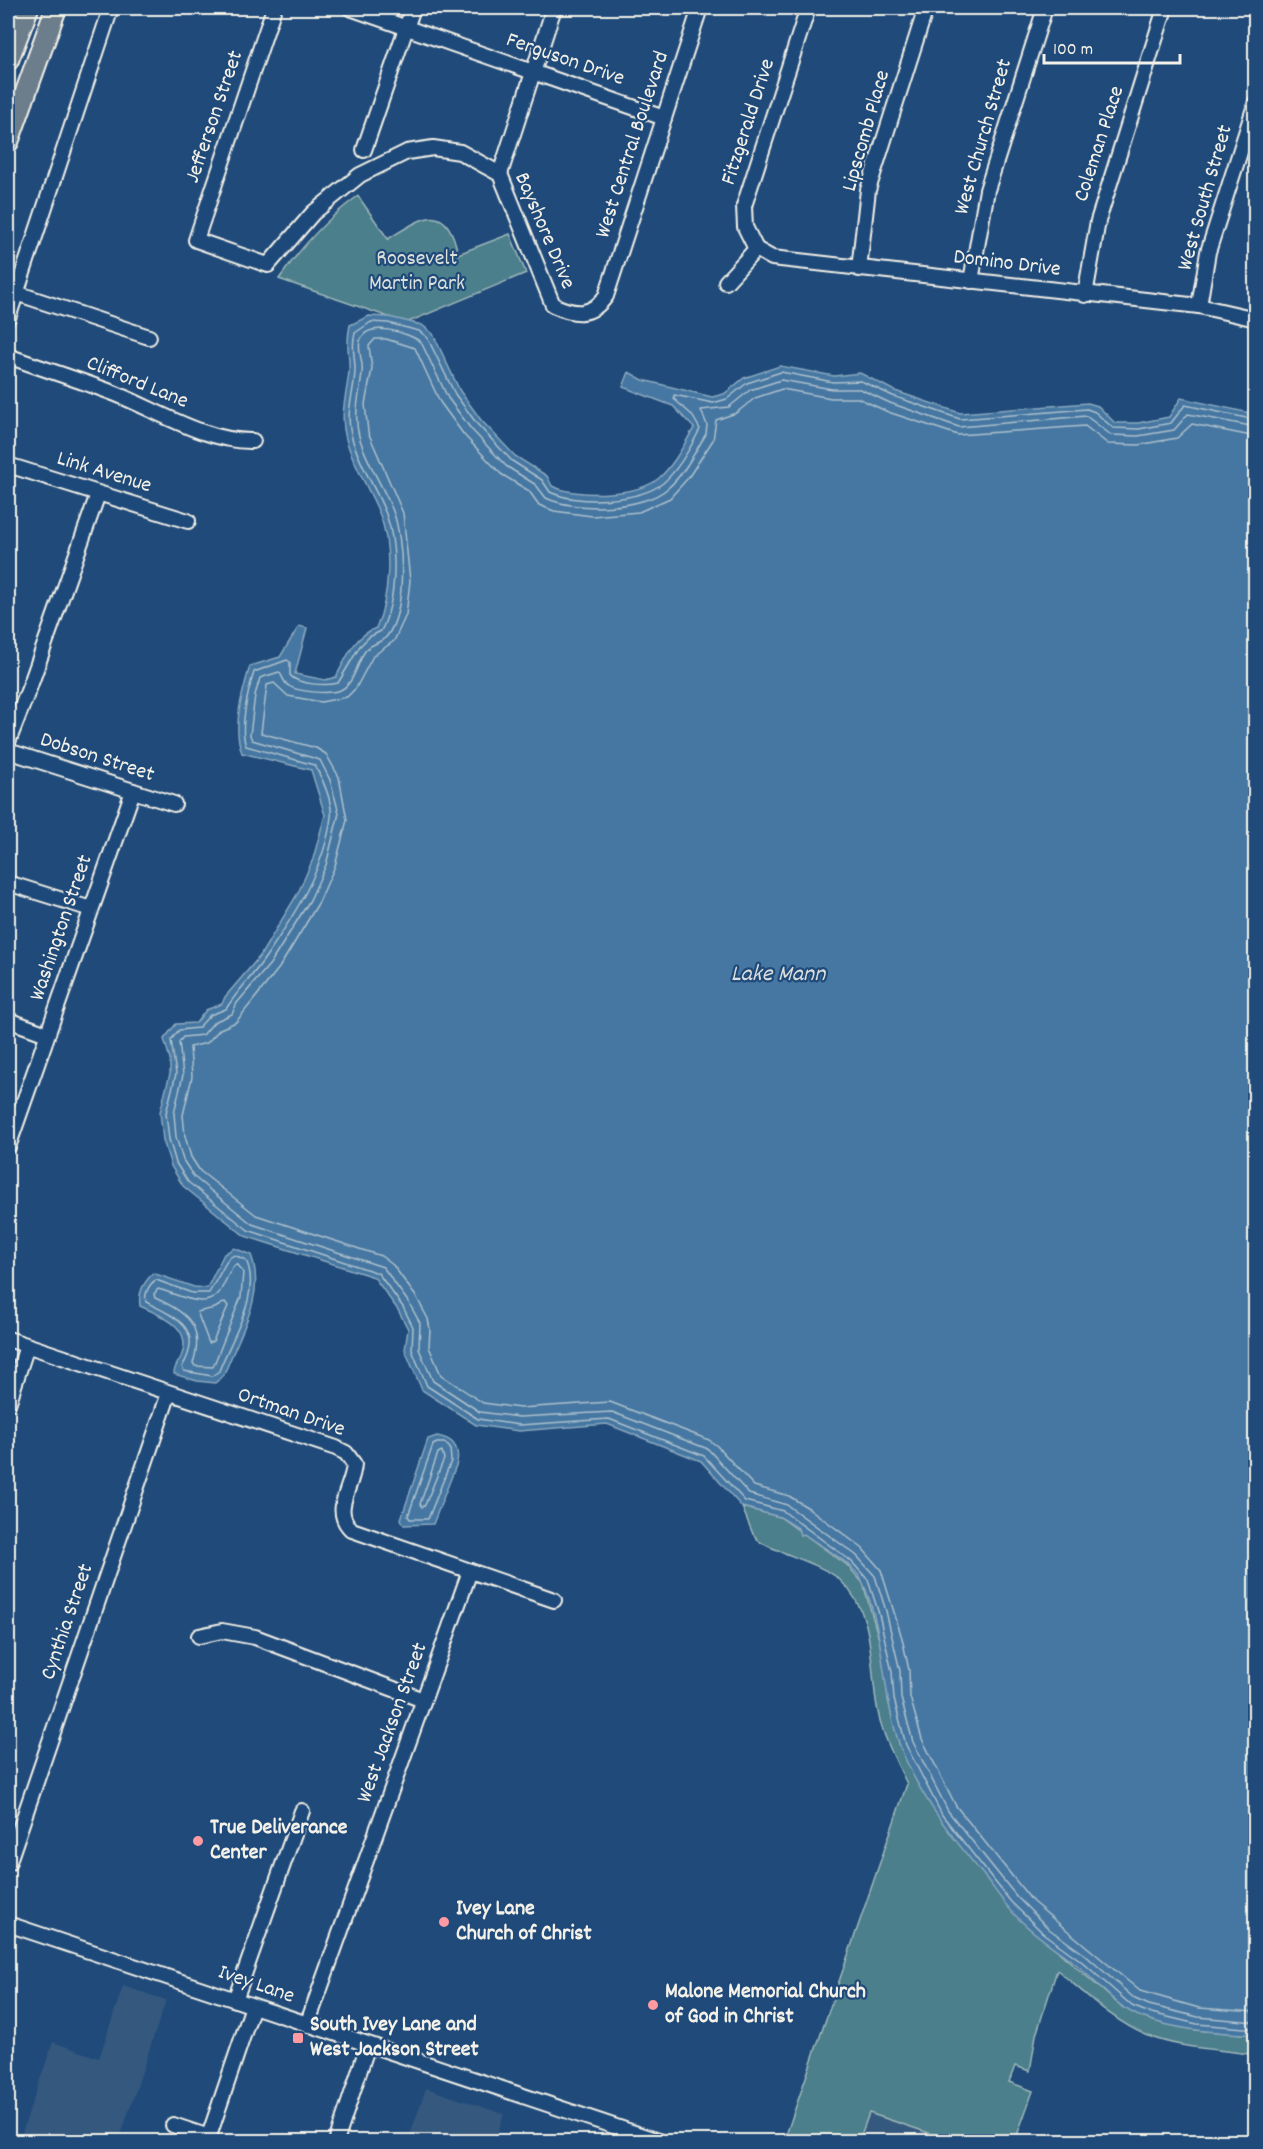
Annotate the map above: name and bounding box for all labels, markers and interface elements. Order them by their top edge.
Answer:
street label: Ferguson Drive [502,25,628,95]
scale bar [1044,27,1180,65]
text: 100 m [1053,38,1093,63]
street label: Jefferson Street [178,47,252,187]
street label: West Central Boulevard [588,48,678,242]
street label: Fitzgerald Drive [714,55,784,189]
street label: West Church Street [947,55,1021,219]
street label: Lipscomb Place [835,67,899,195]
street label: Coleman Place [1067,82,1133,206]
street label: West South Street [1170,121,1242,275]
street label: Bayshore Drive [505,168,583,294]
street label: Domino Drive [952,242,1062,286]
park label: Roosevelt Martin Park [369,244,465,300]
street label: Clifford Lane [81,348,193,418]
street label: Link Avenue [53,444,155,502]
street label: Dobson Street [36,725,158,791]
street label: Washington Street [22,851,102,1005]
water label: Lake Mann [731,958,826,992]
street label: Ortman Drive [233,1380,349,1446]
street label: Cynthia Street [34,1560,102,1684]
street label: West Jackson Street [350,1638,436,1808]
place label: True Deliverance Center [210,1813,348,1869]
marker: True Deliverance Center [191,1834,205,1848]
place label: Ivey Lane Church of Christ [456,1894,593,1950]
marker: Ivey Lane Church of Christ [437,1915,451,1929]
street label: Ivey Lane [214,1958,298,2012]
place label: Malone Memorial Church of God in Christ [665,1977,866,2033]
marker: Malone Memorial Church of God in Christ [646,1998,660,2012]
place label: South Ivey Lane and West Jackson Street [310,2010,480,2066]
marker: South Ivey Lane and West Jackson Street [291,2031,305,2045]

